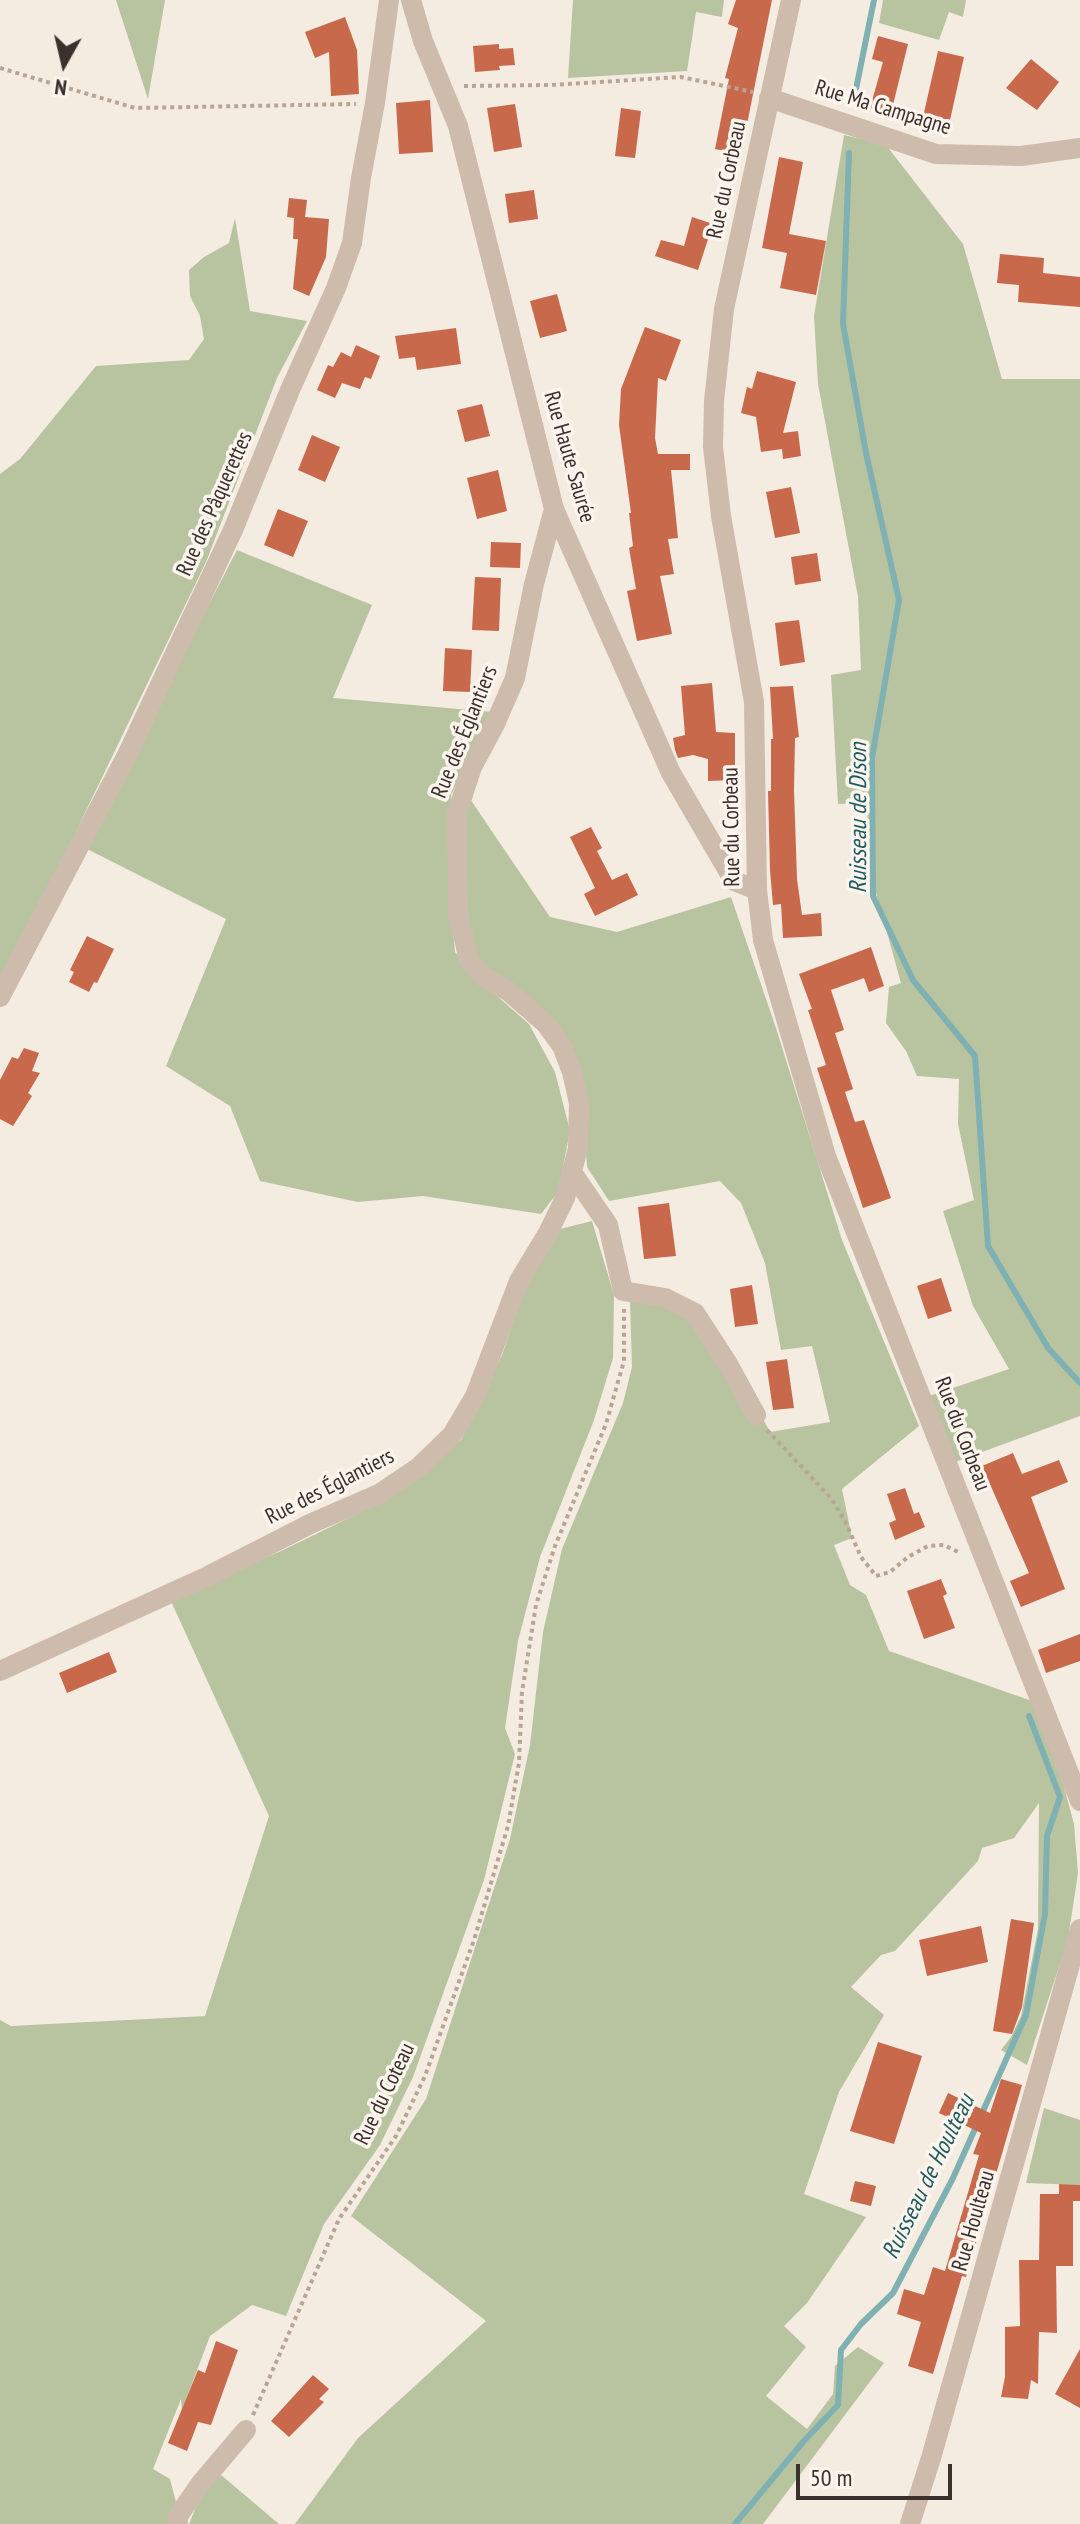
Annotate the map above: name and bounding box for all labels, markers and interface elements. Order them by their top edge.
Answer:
north arrow [24,24,104,104]
text: N [53,73,69,102]
street label: Rue Ma Campagne [812,75,954,141]
street label: Rue du Corbeau [702,119,752,241]
street label: Rue Haute Saurée [538,388,600,526]
street label: Rue des Pâquerettes [171,428,259,580]
street label: Rue des Églantiers [426,662,504,802]
water label: Ruisseau de Dison [845,743,873,893]
street label: Rue du Corbeau [718,767,746,887]
street label: Rue du Corbeau [928,1373,996,1495]
street label: Rue des Églantiers [261,1443,399,1531]
street label: Rue du Coteau [349,2039,421,2149]
water label: Ruisseau de Houlteau [877,2090,981,2264]
street label: Rue Houlteau [947,2168,1001,2274]
scale bar [800,2448,956,2498]
text: 50 m [810,2462,852,2493]

